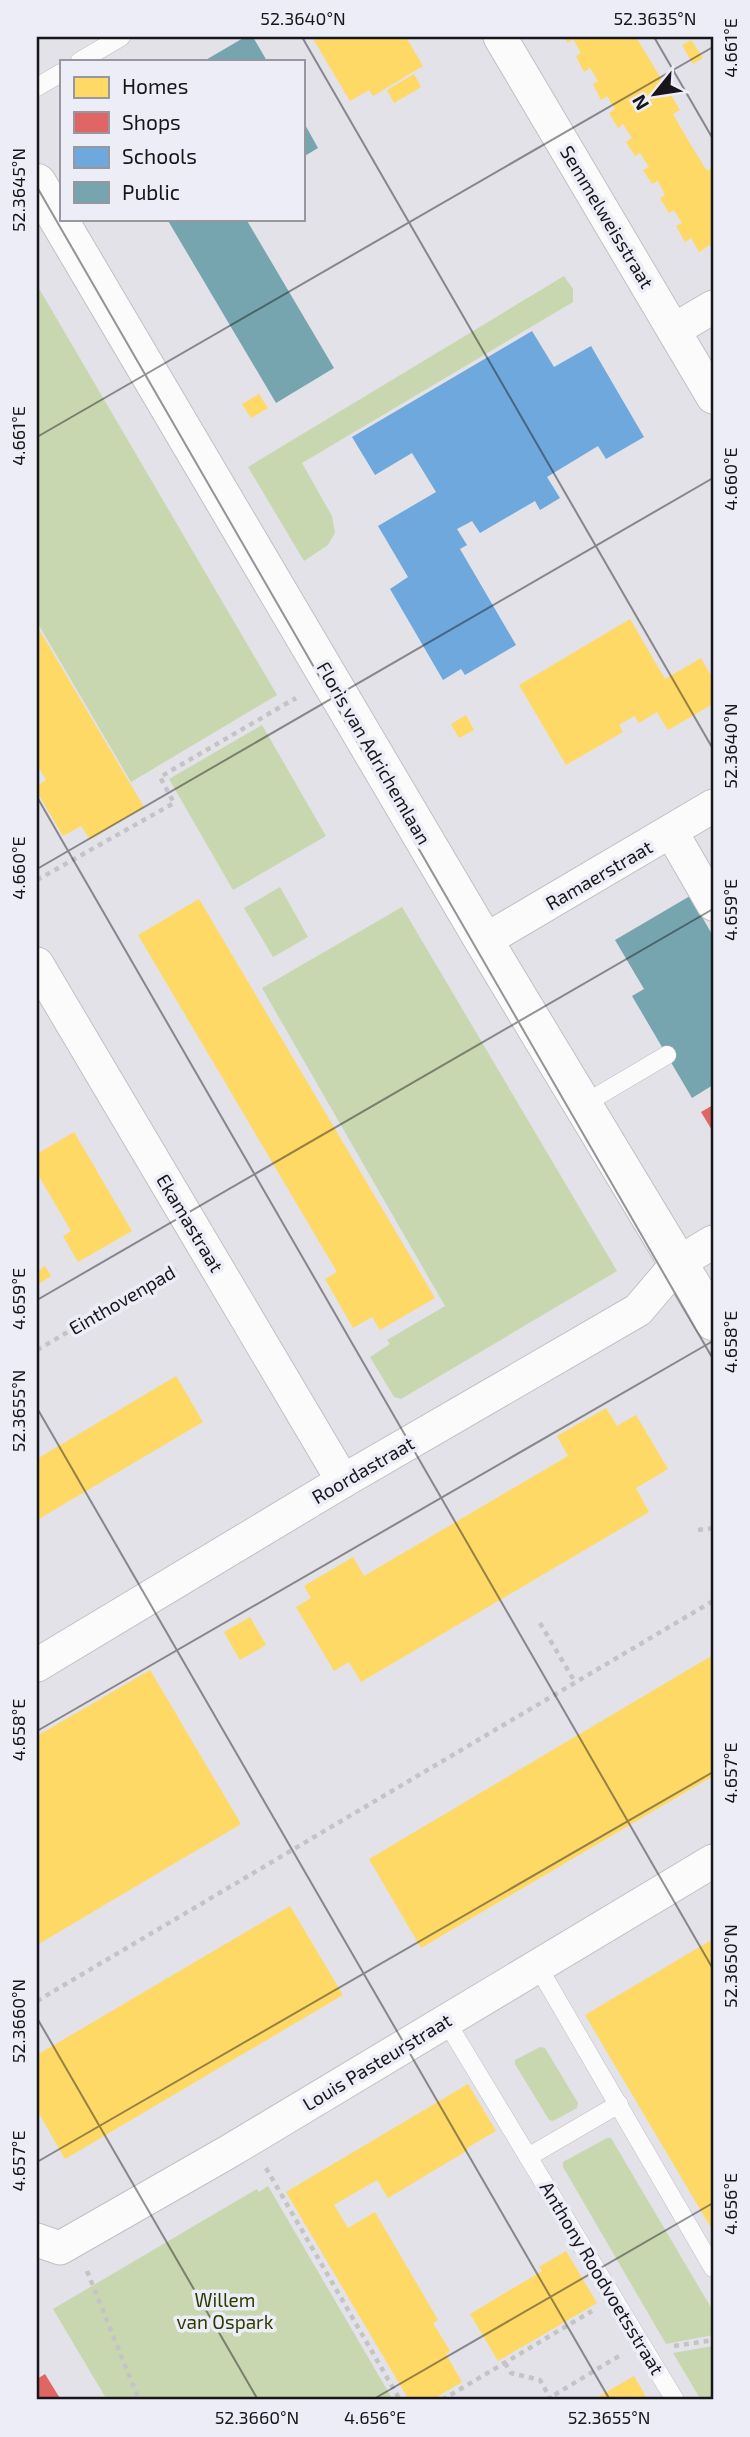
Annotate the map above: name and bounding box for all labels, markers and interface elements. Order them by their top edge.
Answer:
text: 52.3640°N [260,7,346,29]
text: 52.3635°N [613,7,697,29]
text: 4.661°E [719,18,741,78]
legend [60,60,304,220]
north arrow [620,60,690,130]
text: Homes [122,73,188,98]
text: N [626,91,653,114]
text: Shops [122,109,181,134]
street label: Semmelweisstraat [556,141,659,292]
text: Schools [122,143,197,168]
text: 52.3645°N [7,148,29,232]
text: Public [122,179,180,204]
text: 4.661°E [7,406,29,466]
text: 4.660°E [719,447,741,511]
street label: Floris van Adrichemlaan [313,657,436,848]
text: 52.3640°N [719,703,741,789]
street label: Ramaerstraat [541,835,656,914]
text: 4.660°E [7,836,29,900]
text: 4.659°E [719,879,741,941]
street label: Ekamastraat [152,1169,229,1276]
street label: Einthovenpad [65,1260,179,1339]
text: 4.659°E [7,1268,29,1330]
text: 4.658°E [719,1311,741,1373]
text: 52.3655°N [7,1370,29,1452]
street label: Roordastraat [307,1431,418,1508]
text: 4.658°E [7,1699,29,1761]
text: 4.657°E [719,1743,741,1803]
text: 52.3650°N [719,1924,741,2008]
text: 52.3660°N [7,1979,29,2063]
street label: Louis Pasteurstraat [298,2008,455,2115]
text: 4.657°E [7,2131,29,2191]
text: 4.656°E [719,2173,741,2235]
street label: Anthony Roodvoetsstraat [536,2177,669,2379]
park label: Willem van Ospark [177,2288,274,2333]
text: 52.3660°N [215,2406,299,2428]
text: 4.656°E [344,2406,406,2428]
text: 52.3655°N [568,2406,650,2428]

